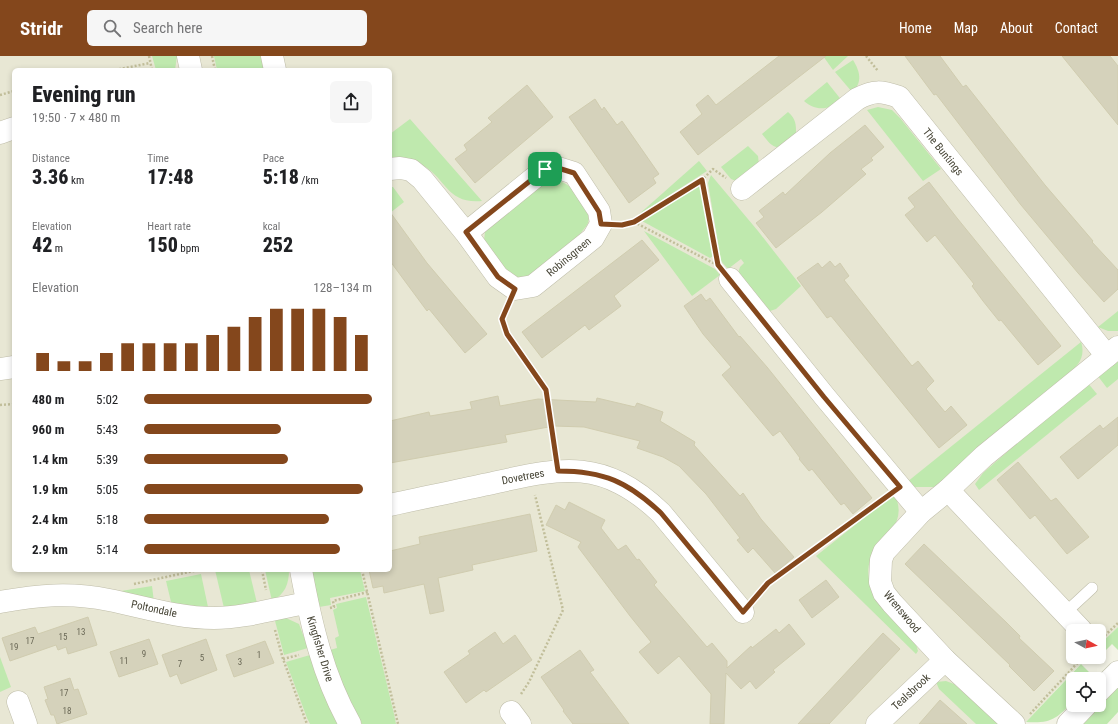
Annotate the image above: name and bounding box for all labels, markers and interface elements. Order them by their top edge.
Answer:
search box [87,10,367,46]
text: Stridr [20,17,63,40]
icon: search [101,17,123,39]
text: Search here [133,19,203,37]
text: Home [899,20,932,36]
text: Map [954,20,978,36]
text: About [1000,20,1033,36]
text: Contact [1055,20,1098,36]
button: share [330,81,372,123]
text: Evening run [32,82,136,107]
text: 19:50 · 7 × 480 m [32,110,120,125]
street label: The Buntings [920,126,966,178]
text: Distance [32,152,70,165]
text: Time [147,152,169,165]
text: Pace [263,152,284,165]
pin [528,152,562,186]
icon: arrive [534,158,556,180]
text: 3.36 [32,165,68,189]
text: 17:48 [147,165,194,189]
text: 5:18 [263,165,299,189]
text: km [68,174,84,187]
text: /km [299,174,319,187]
text: Elevation [32,220,72,233]
text: Heart rate [147,220,191,233]
text: kcal [263,220,280,233]
text: 42 [32,233,52,257]
text: 150 [147,233,178,257]
text: 252 [263,233,293,257]
street label: Robinsgreen [544,235,594,279]
text: m [52,242,63,255]
text: bpm [178,242,199,255]
text: Elevation [32,280,79,295]
text: 128–134 m [313,280,372,295]
text: 480 m [32,392,64,407]
text: 5:02 [96,392,118,407]
text: 960 m [32,422,64,437]
text: 5:43 [96,422,118,437]
text: 1.4 km [32,452,68,467]
text: 5:39 [96,452,118,467]
street label: Dovetrees [500,466,546,488]
text: 1.9 km [32,482,68,497]
text: 5:05 [96,482,118,497]
text: 2.4 km [32,512,68,527]
text: 5:18 [96,512,118,527]
text: 2.9 km [32,542,68,557]
text: 5:14 [96,542,118,557]
street label: Wrenswood [881,588,923,636]
street label: Poltondale [130,598,178,620]
street label: Kingfisher Drive [304,615,336,683]
north arrow [1066,624,1106,664]
map controls [1066,624,1106,712]
house number: 13 [77,627,85,637]
house number: 15 [59,632,68,642]
house number: 17 [26,636,35,646]
house number: 19 [10,642,18,652]
house number: 9 [142,649,146,659]
house number: 1 [257,650,261,660]
house number: 5 [200,653,205,663]
house number: 11 [120,656,128,666]
house number: 3 [238,657,242,667]
house number: 7 [178,659,183,669]
street label: Tealsbrook [889,671,933,713]
button: locate [1066,672,1106,712]
house number: 17 [60,688,69,698]
house number: 18 [63,706,71,716]

